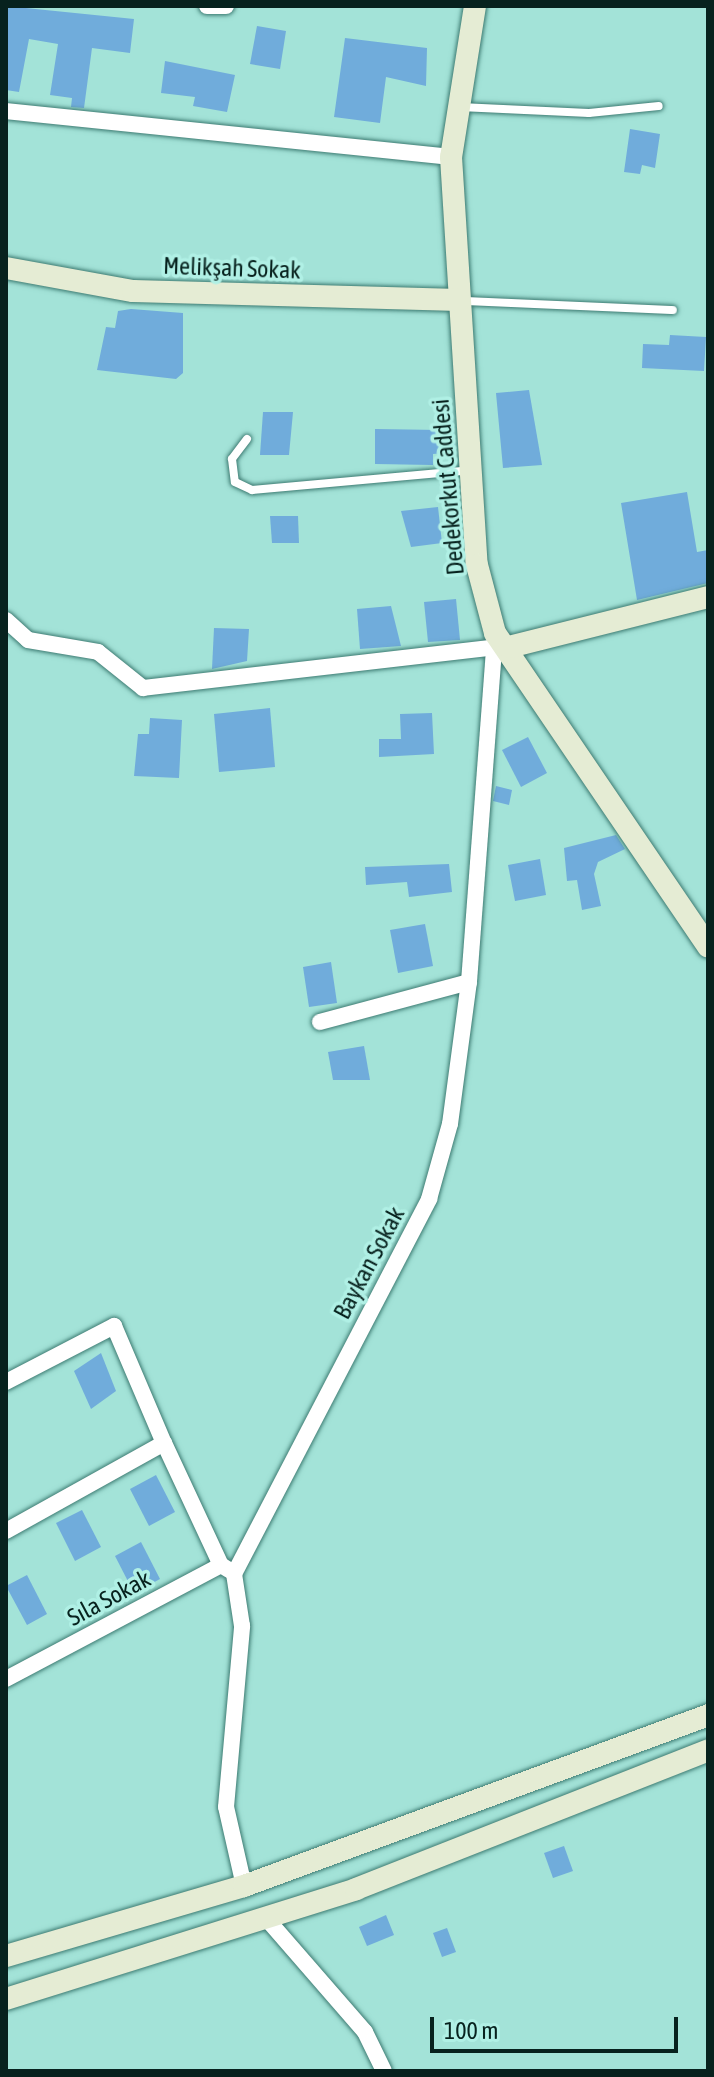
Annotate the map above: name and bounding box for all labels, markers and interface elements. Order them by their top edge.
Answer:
street label: Melikşah Sokak [163,251,301,285]
street label: Dedekorkut Caddesi [426,398,470,576]
street label: Baykan Sokak [327,1202,411,1324]
street label: Sıla Sokak [62,1564,156,1632]
scale bar [434,2001,682,2051]
text: 100 m [444,2017,498,2044]

